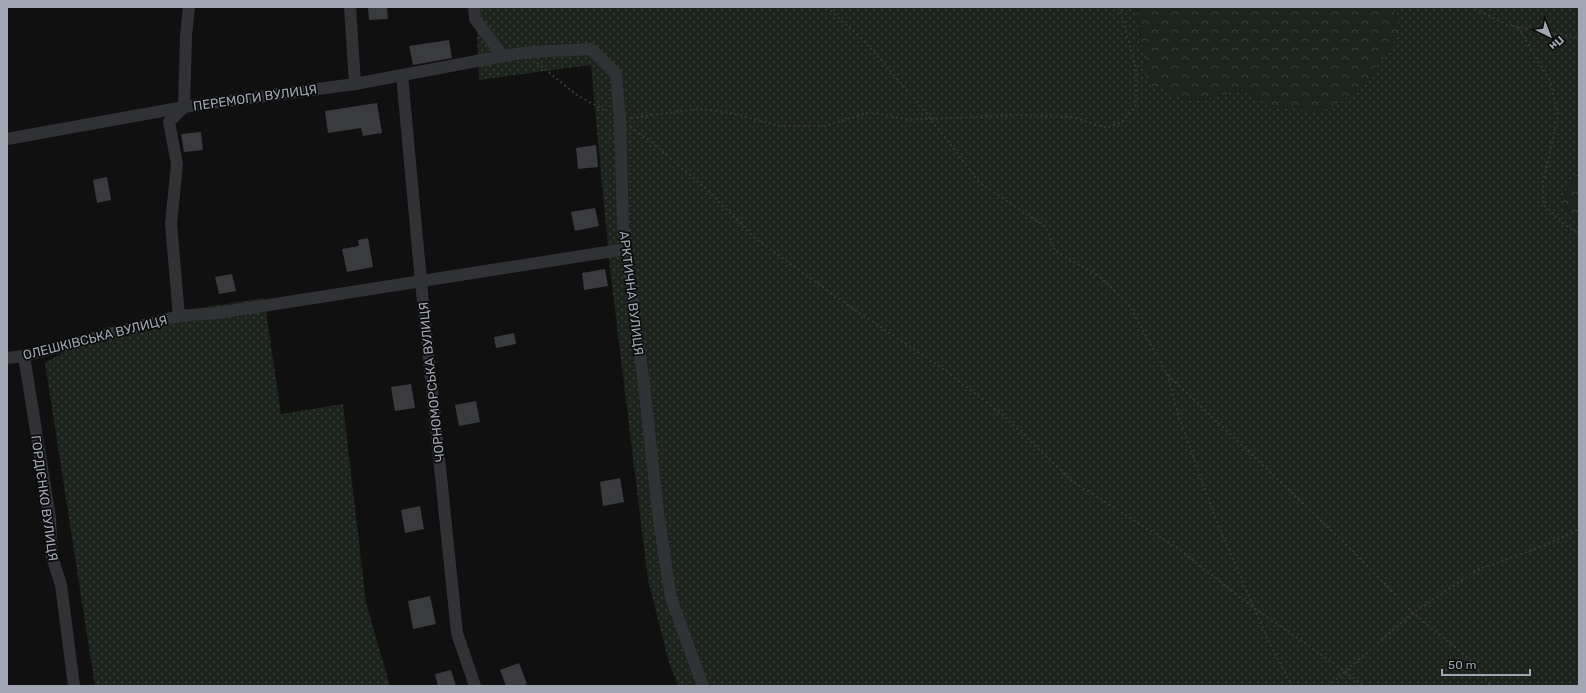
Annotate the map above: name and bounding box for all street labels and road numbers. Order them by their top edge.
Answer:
street label: ПЕРЕМОГИ ВУЛИЦЯ [192,81,318,114]
street label: АРКТИЧНА ВУЛИЦЯ [616,230,647,356]
street label: ЧОРНОМОРСЬКА ВУЛИЦЯ [416,301,447,463]
street label: ОЛЕШКІВСЬКА ВУЛИЦЯ [21,312,169,363]
street label: ГОРДІЄНКО ВУЛИЦЯ [28,434,61,562]

